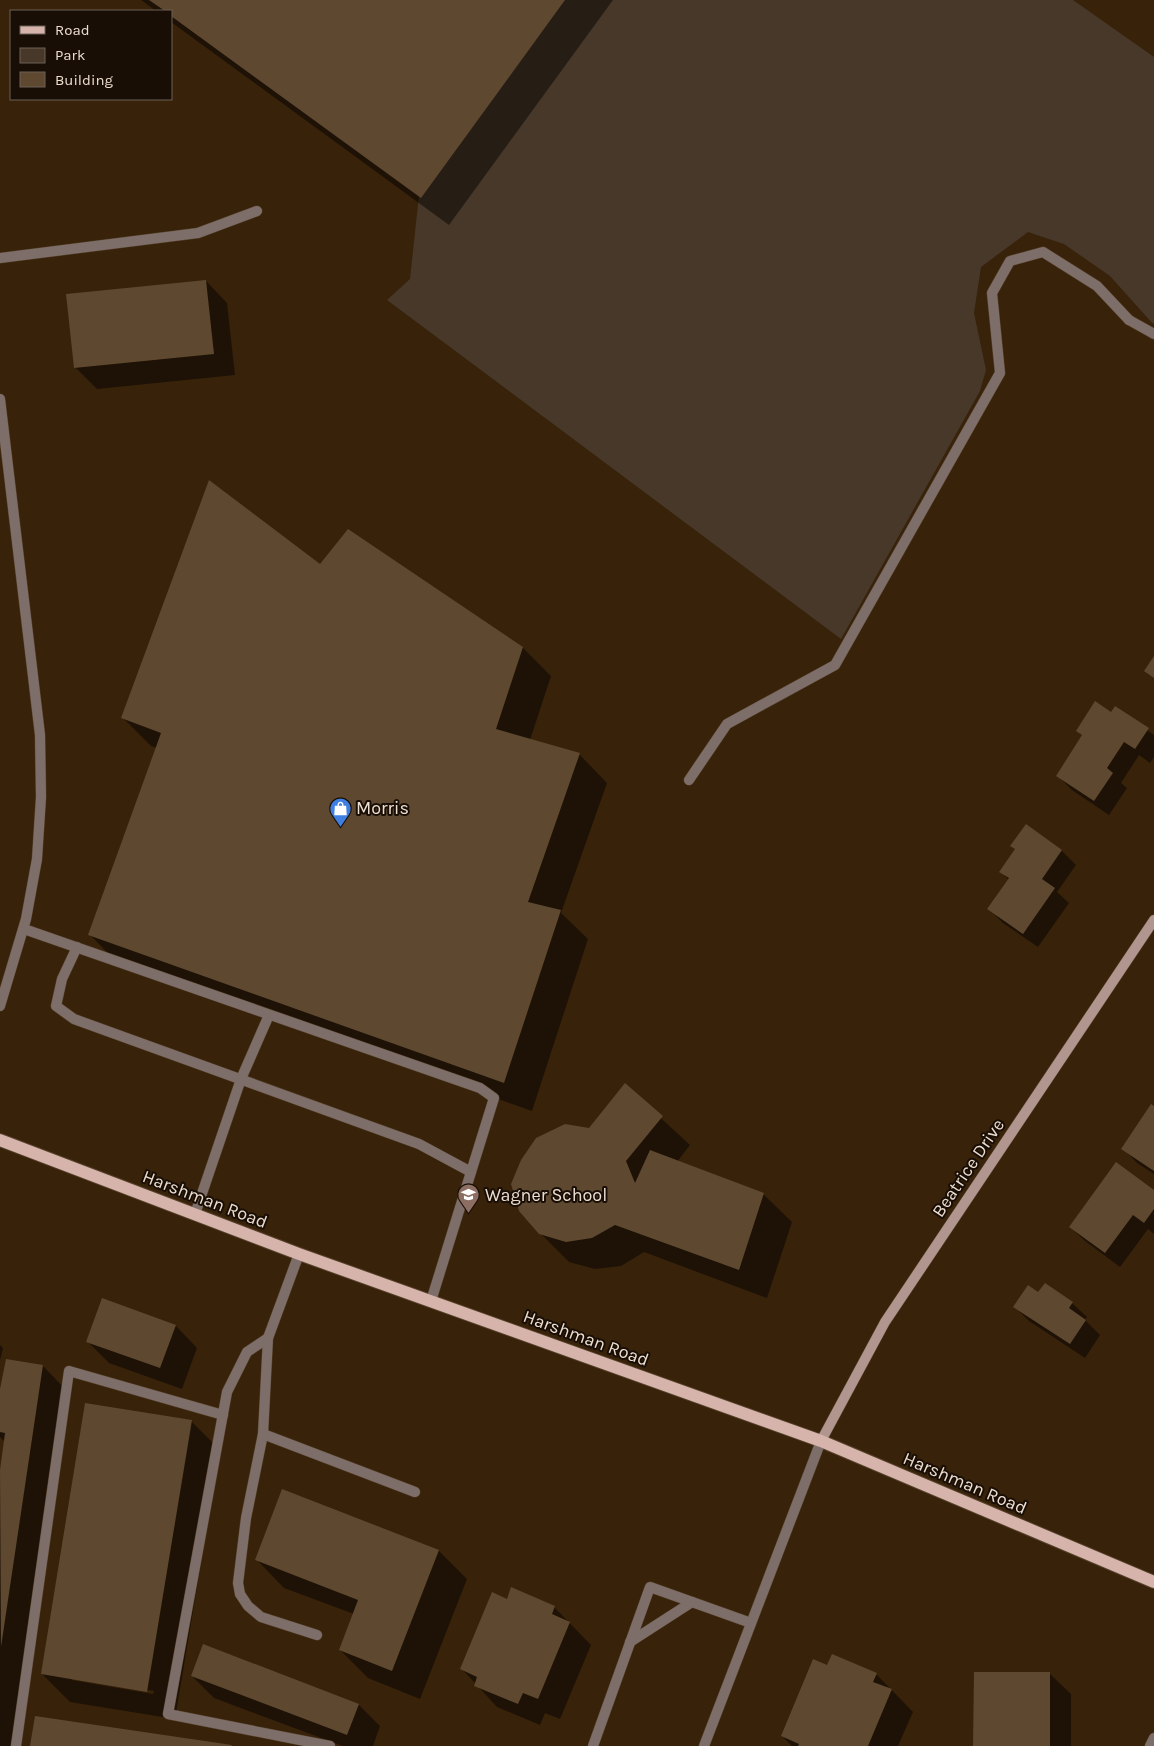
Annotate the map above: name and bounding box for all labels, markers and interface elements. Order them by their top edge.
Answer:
legend [10,10,172,100]
text: Road [55,21,90,39]
text: Park [55,46,85,64]
text: Building [55,71,113,89]
shop icon: Morris [328,796,352,827]
place label: Morris [356,797,409,819]
street label: Beatrice Drive [927,1115,1009,1221]
street label: Harshman Road [139,1165,271,1233]
school or university icon: Wagner School [457,1183,481,1214]
place label: Wagner School [485,1184,607,1206]
street label: Harshman Road [520,1305,652,1371]
street label: Harshman Road [900,1447,1030,1519]

